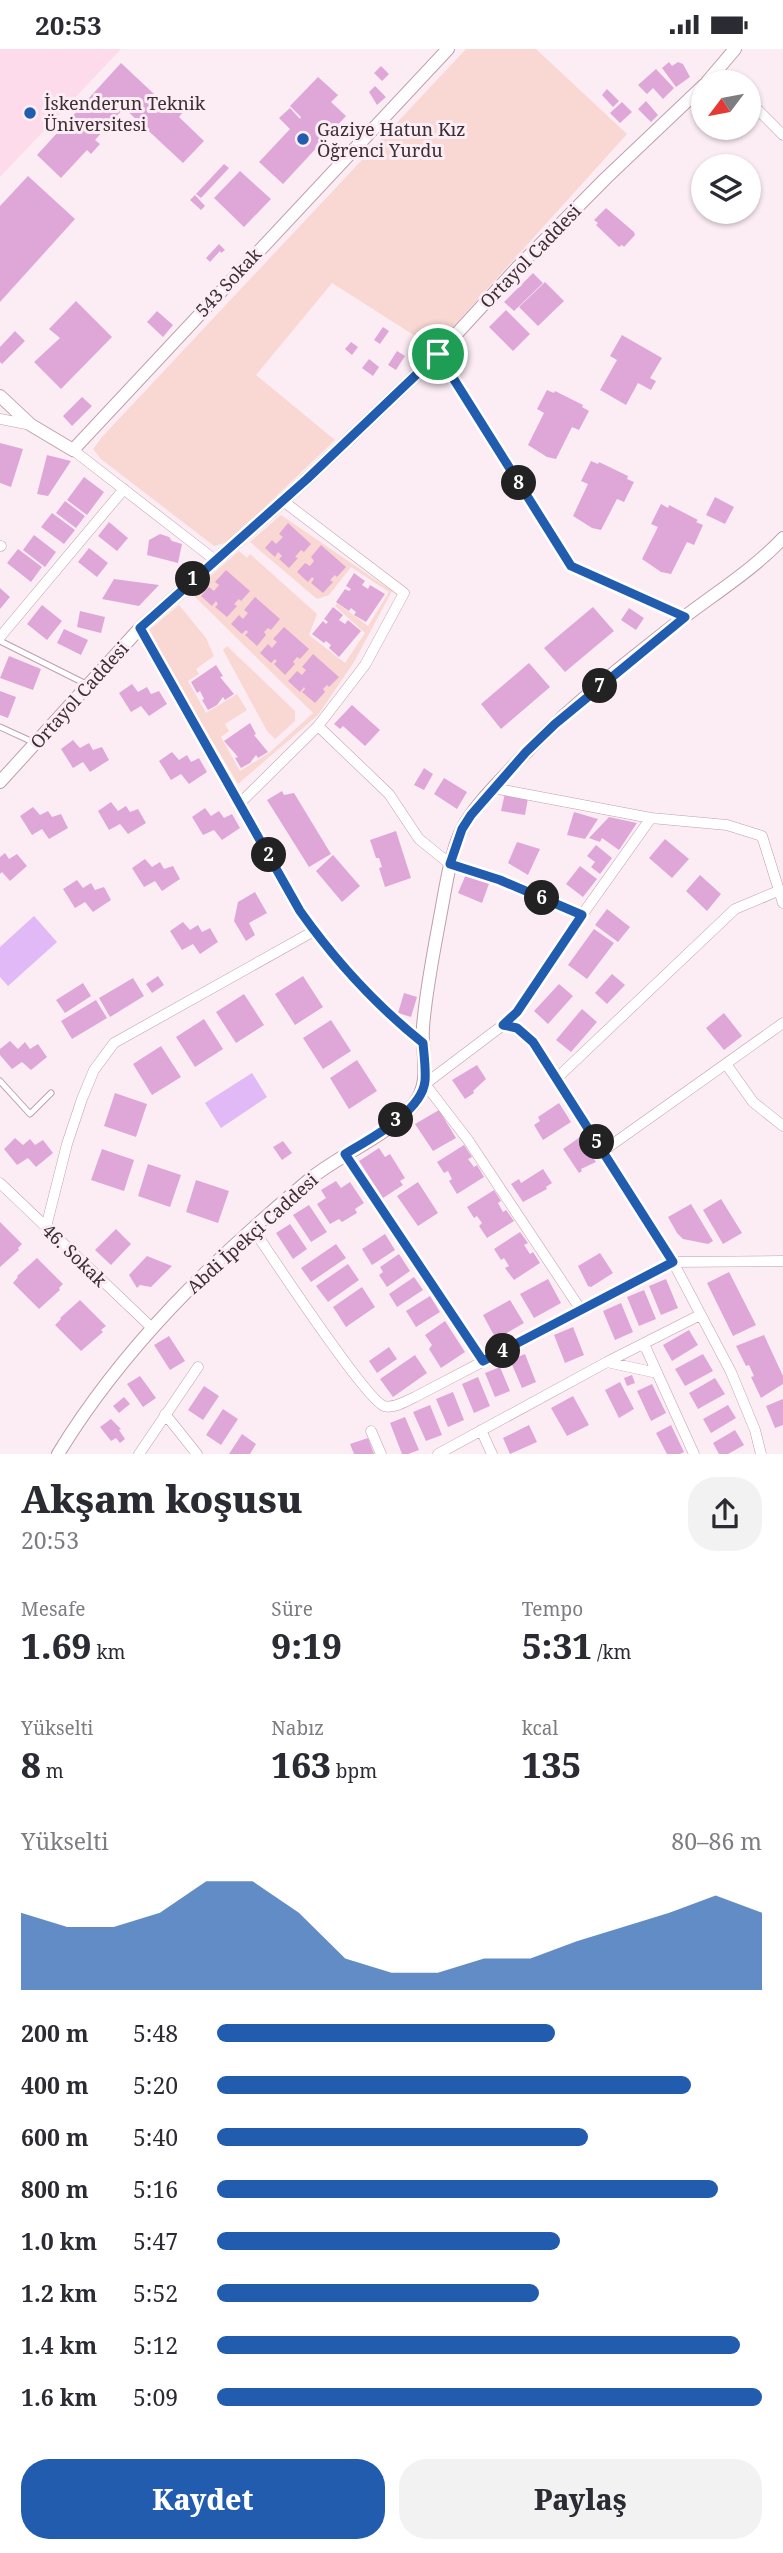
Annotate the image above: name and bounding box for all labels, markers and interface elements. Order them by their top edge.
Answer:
text: 20:53 [35,7,102,43]
north arrow [691,70,761,140]
map controls [691,70,761,224]
place label: İskenderun Teknik Üniversitesi [44,91,206,136]
marker: İskenderun Teknik Üniversitesi [22,105,38,121]
place label: Gaziye Hatun Kız Öğrenci Yurdu [317,117,465,162]
marker: Gaziye Hatun Kız Öğrenci Yurdu [295,131,311,147]
button: layers [691,154,761,224]
street label: Ortayol Caddesi [474,199,586,313]
street label: 543 Sokak [190,242,266,322]
pin [408,324,468,384]
icon: arrive [419,335,457,373]
pin: 8 [502,465,536,501]
text: 8 [513,469,524,495]
pin: 1 [176,561,210,597]
text: 1 [187,565,198,591]
street label: Ortayol Caddesi [25,636,133,753]
pin: 7 [582,669,618,703]
text: 7 [594,672,605,698]
pin: 2 [252,837,286,873]
text: 2 [263,841,274,867]
pin: 6 [524,881,560,915]
text: 6 [536,884,547,910]
pin: 3 [378,1103,414,1137]
text: 3 [390,1106,401,1132]
pin: 5 [580,1125,614,1159]
text: 5 [591,1128,602,1154]
street label: Abdi İpekçi Caddesi [181,1167,323,1298]
street label: 46. Sokak [38,1218,113,1292]
pin: 4 [486,1333,520,1369]
text: 4 [497,1337,508,1363]
text: Akşam koşusu [21,1472,302,1524]
button: share [688,1477,762,1551]
text: 20:53 [21,1524,79,1556]
text: Mesafe [21,1596,85,1622]
text: Süre [271,1596,313,1622]
text: Tempo [522,1596,583,1622]
text: 1.69 [21,1622,91,1669]
text: 9:19 [271,1622,342,1669]
text: 5:31 [522,1622,592,1669]
text: km [91,1639,125,1665]
text: /km [592,1639,632,1665]
text: Yükselti [21,1715,93,1741]
text: Nabız [271,1715,324,1741]
text: kcal [522,1715,558,1741]
text: 8 [21,1741,41,1788]
text: 163 [271,1741,331,1788]
text: 135 [522,1741,581,1788]
text: m [41,1758,64,1784]
text: bpm [331,1758,377,1784]
text: Yükselti [21,1825,109,1857]
text: 80–86 m [671,1825,762,1857]
text: 200 m [21,2017,89,2049]
text: 5:48 [133,2017,178,2049]
text: 400 m [21,2069,89,2101]
text: 5:20 [133,2069,178,2101]
text: 600 m [21,2121,89,2153]
text: 5:40 [133,2121,178,2153]
text: 800 m [21,2173,89,2205]
text: 5:16 [133,2173,178,2205]
text: 1.0 km [21,2225,97,2257]
text: 5:47 [133,2225,178,2257]
text: 1.2 km [21,2277,97,2309]
text: 5:52 [133,2277,178,2309]
text: 1.4 km [21,2329,97,2361]
text: 5:12 [133,2329,178,2361]
text: 1.6 km [21,2381,97,2413]
text: 5:09 [133,2381,178,2413]
button: Kaydet [21,2459,385,2539]
button: Paylaş [399,2459,762,2539]

